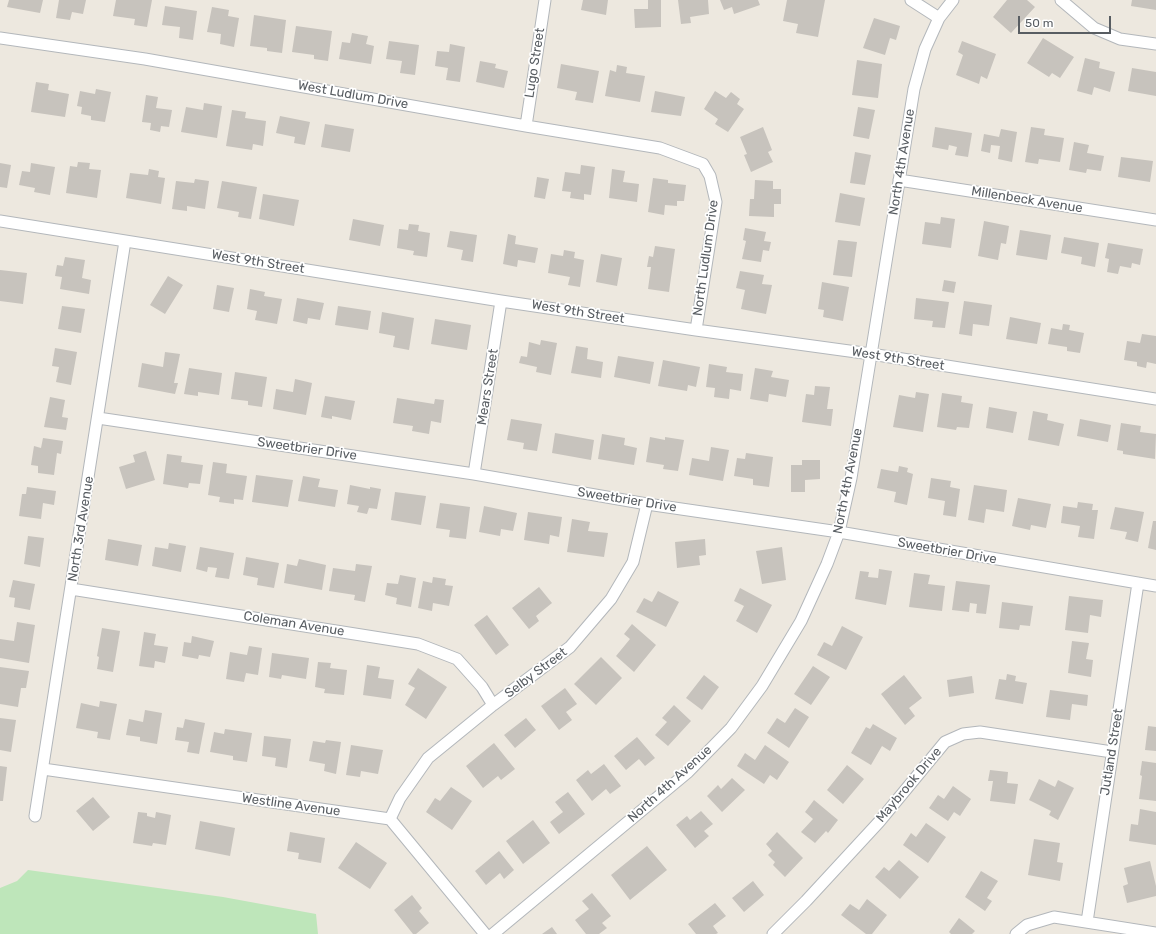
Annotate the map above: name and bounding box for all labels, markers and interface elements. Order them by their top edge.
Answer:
scale bar [1020,8,1113,34]
text: 50 m [1025,16,1053,30]
street label: Lugo Street [522,27,548,99]
street label: West Ludlum Drive [297,78,409,112]
street label: North 4th Avenue [886,108,918,216]
street label: Millenbeck Avenue [970,183,1084,217]
street label: North Ludlum Drive [690,199,722,317]
street label: West 9th Street [210,247,306,277]
street label: West 9th Street [530,297,626,327]
street label: West 9th Street [850,344,946,374]
street label: Mears Street [474,348,502,426]
street label: North 4th Avenue [830,427,866,535]
street label: Sweetbrier Drive [256,434,358,464]
street label: North 3rd Avenue [65,475,97,583]
street label: Sweetbrier Drive [576,484,678,516]
street label: Sweetbrier Drive [896,535,998,567]
street label: Coleman Avenue [242,608,346,640]
street label: Selby Street [502,645,570,701]
street label: Jutland Street [1097,707,1127,797]
street label: North 4th Avenue [625,742,715,826]
street label: Maybrook Drive [873,744,945,826]
street label: Westline Avenue [241,790,341,820]

